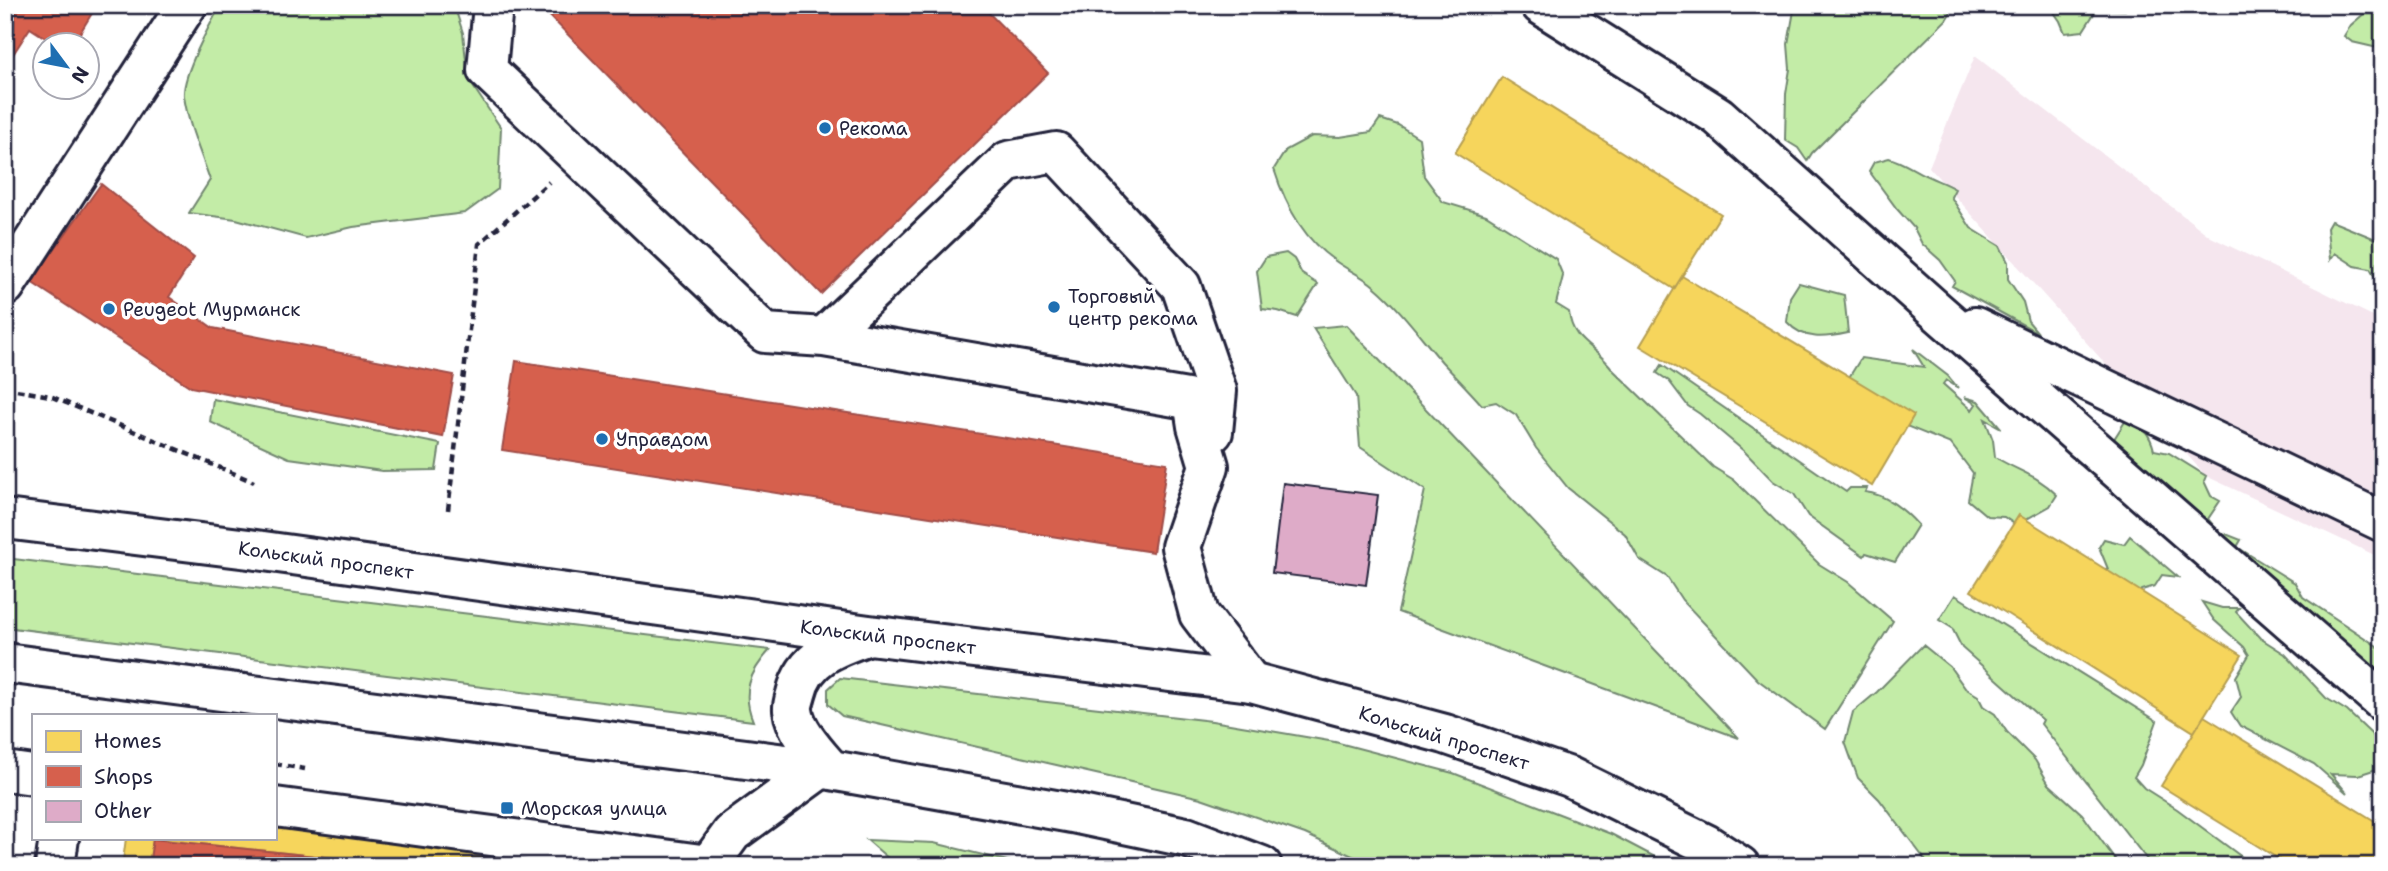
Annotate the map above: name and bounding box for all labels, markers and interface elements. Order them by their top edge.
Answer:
north arrow [32,32,102,102]
text: N [65,62,95,88]
place label: Рекома [839,116,908,141]
marker: Рекома [817,120,833,136]
place label: Торговый центр рекома [1068,284,1198,331]
place label: Peugeot Мурманск [123,297,300,322]
marker: Торговый центр рекома [1046,299,1062,315]
marker: Peugeot Мурманск [101,301,117,317]
place label: Управдом [616,427,708,452]
marker: Управдом [594,431,610,447]
street label: Кольский проспект [237,535,416,585]
street label: Кольский проспект [799,614,978,660]
street label: Кольский проспект [1356,700,1533,776]
legend [32,714,276,840]
text: Homes [94,727,162,755]
text: Shops [94,763,153,791]
place label: Морская улица [521,796,667,821]
text: Other [94,797,152,825]
marker: Морская улица [499,800,515,816]

